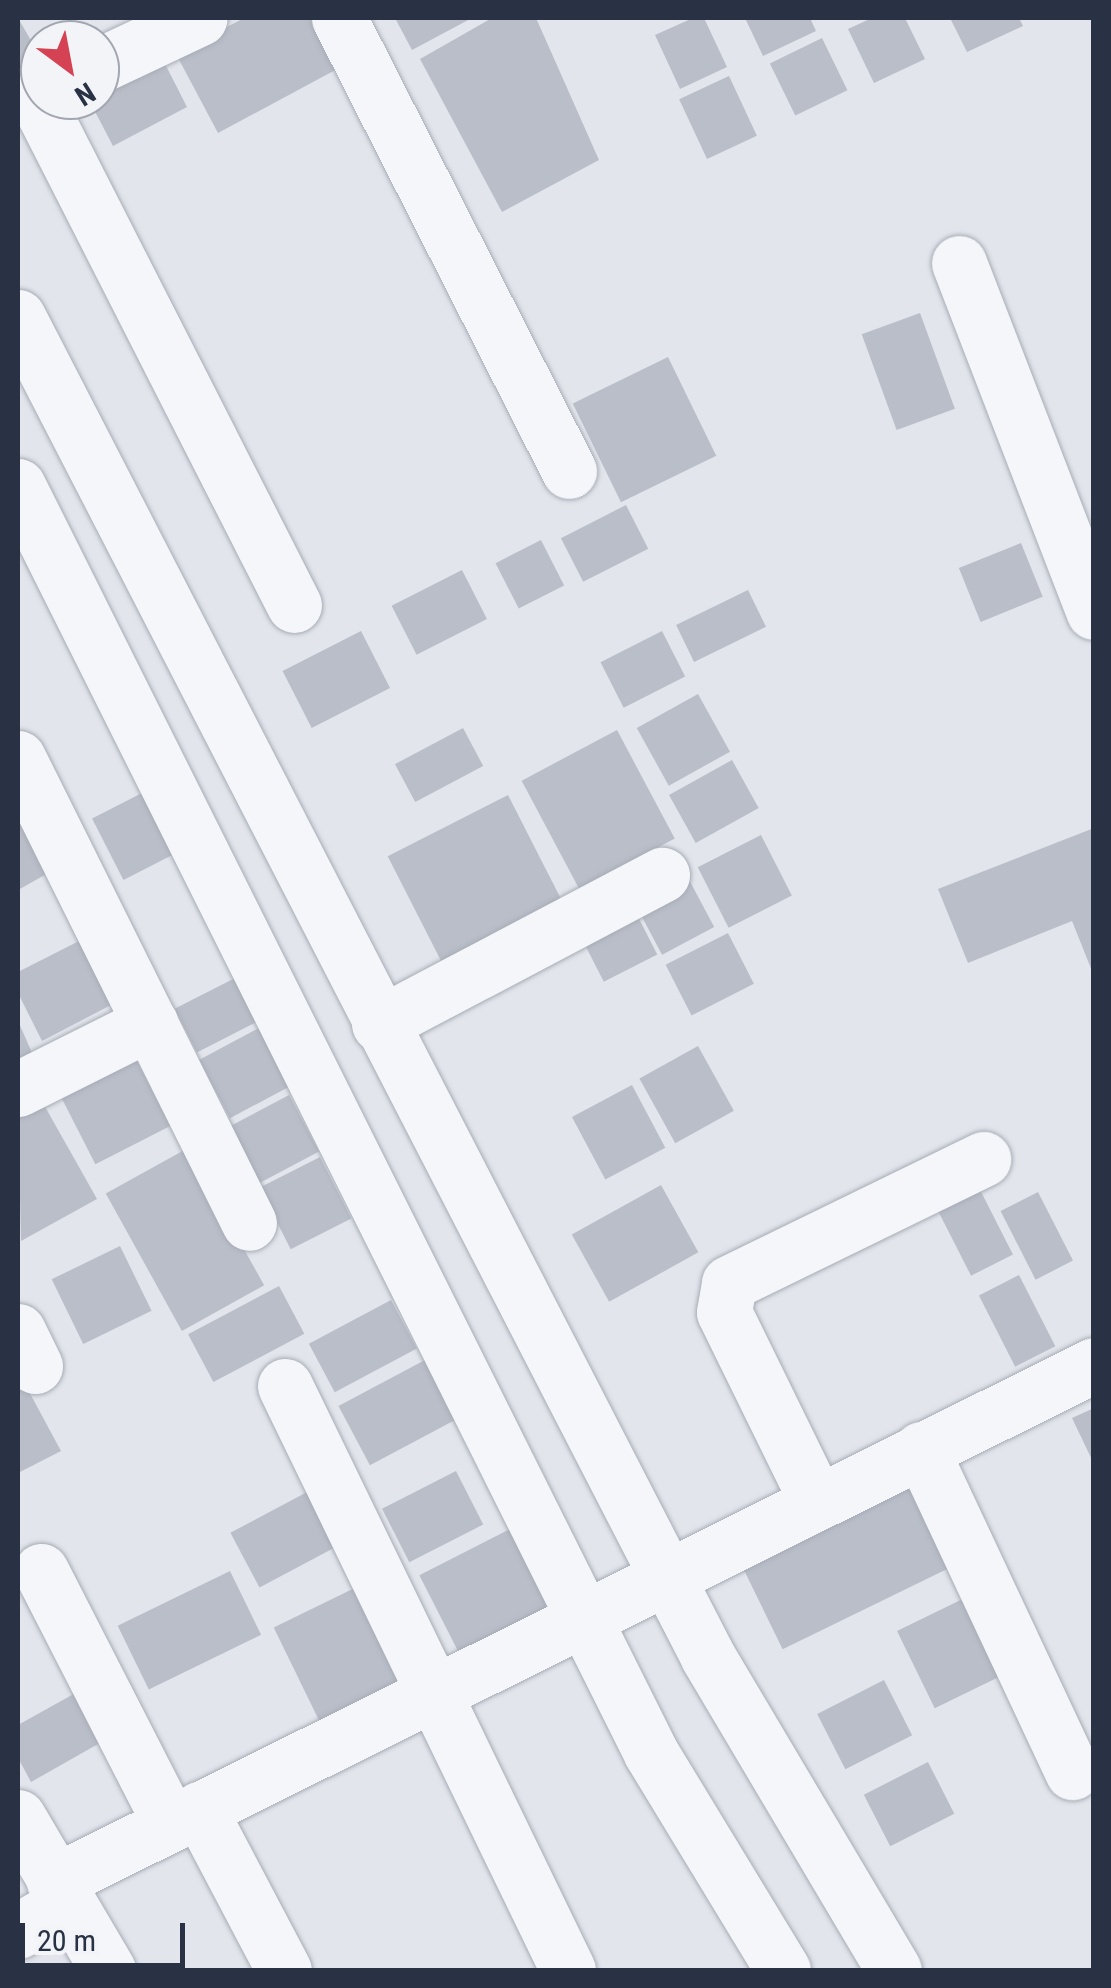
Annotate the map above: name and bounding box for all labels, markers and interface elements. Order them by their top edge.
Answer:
north arrow [20,20,120,120]
text: N [69,76,101,113]
scale bar [25,1903,190,1965]
text: 20 m [37,1923,96,1958]

